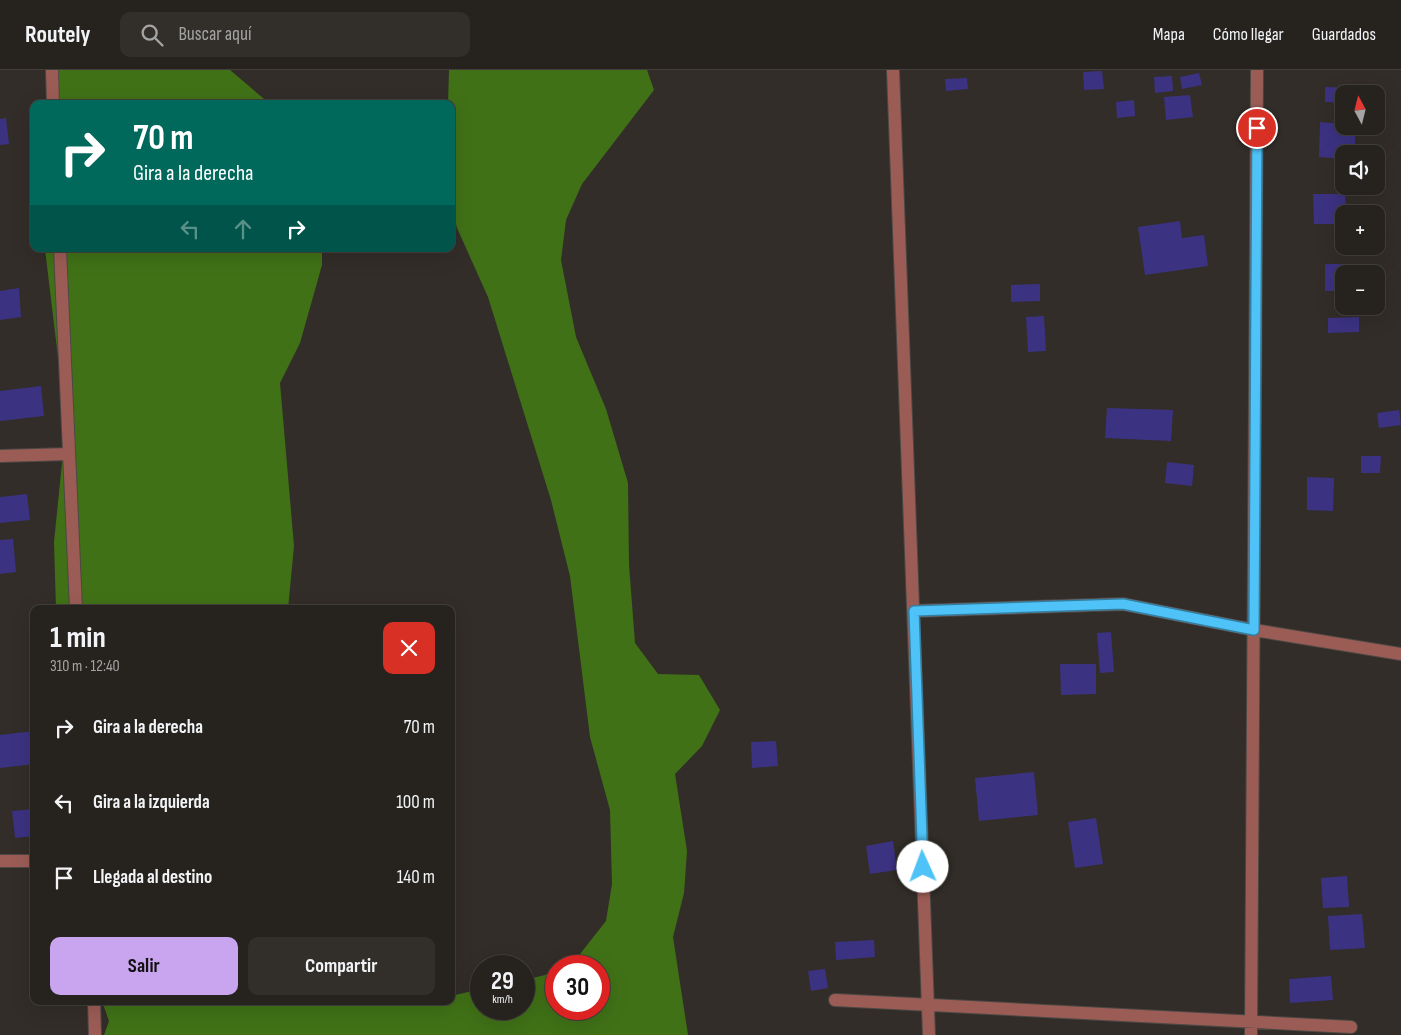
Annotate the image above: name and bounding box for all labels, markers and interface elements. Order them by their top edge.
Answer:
search box [120,12,470,57]
text: Routely [25,20,90,49]
icon: search [138,21,166,49]
text: Buscar aquí [178,23,251,46]
text: Mapa [1153,24,1185,45]
text: Cómo llegar [1213,24,1284,45]
text: Guardados [1312,24,1376,45]
north arrow [1335,85,1385,135]
map controls [1335,85,1385,315]
pin [1236,107,1278,149]
icon: arrive [1243,114,1271,142]
text: 70 m [133,117,193,160]
icon: right [50,120,115,185]
button: sound [1335,145,1385,195]
text: Gira a la derecha [133,160,254,187]
button: + [1335,205,1385,255]
icon: left [176,215,204,243]
icon: ahead [229,215,257,243]
icon: right [282,215,310,243]
button: − [1335,265,1385,315]
text: 1 min [50,620,106,656]
button: close [383,622,435,674]
text: 310 m · 12:40 [50,657,120,676]
icon: right [50,714,78,742]
text: Gira a la derecha [93,716,203,739]
text: 70 m [404,716,435,739]
icon: left [50,789,78,817]
text: Gira a la izquierda [93,791,210,814]
text: 100 m [396,791,435,814]
position arrow [896,840,948,892]
icon: arrive [50,864,78,892]
text: Llegada al destino [93,866,212,889]
text: 140 m [397,866,435,889]
button: Salir [50,937,238,995]
button: Compartir [248,937,435,995]
speed limit sign: 30 [545,955,610,1020]
text: 29 [491,966,514,997]
text: km/h [492,992,513,1007]

